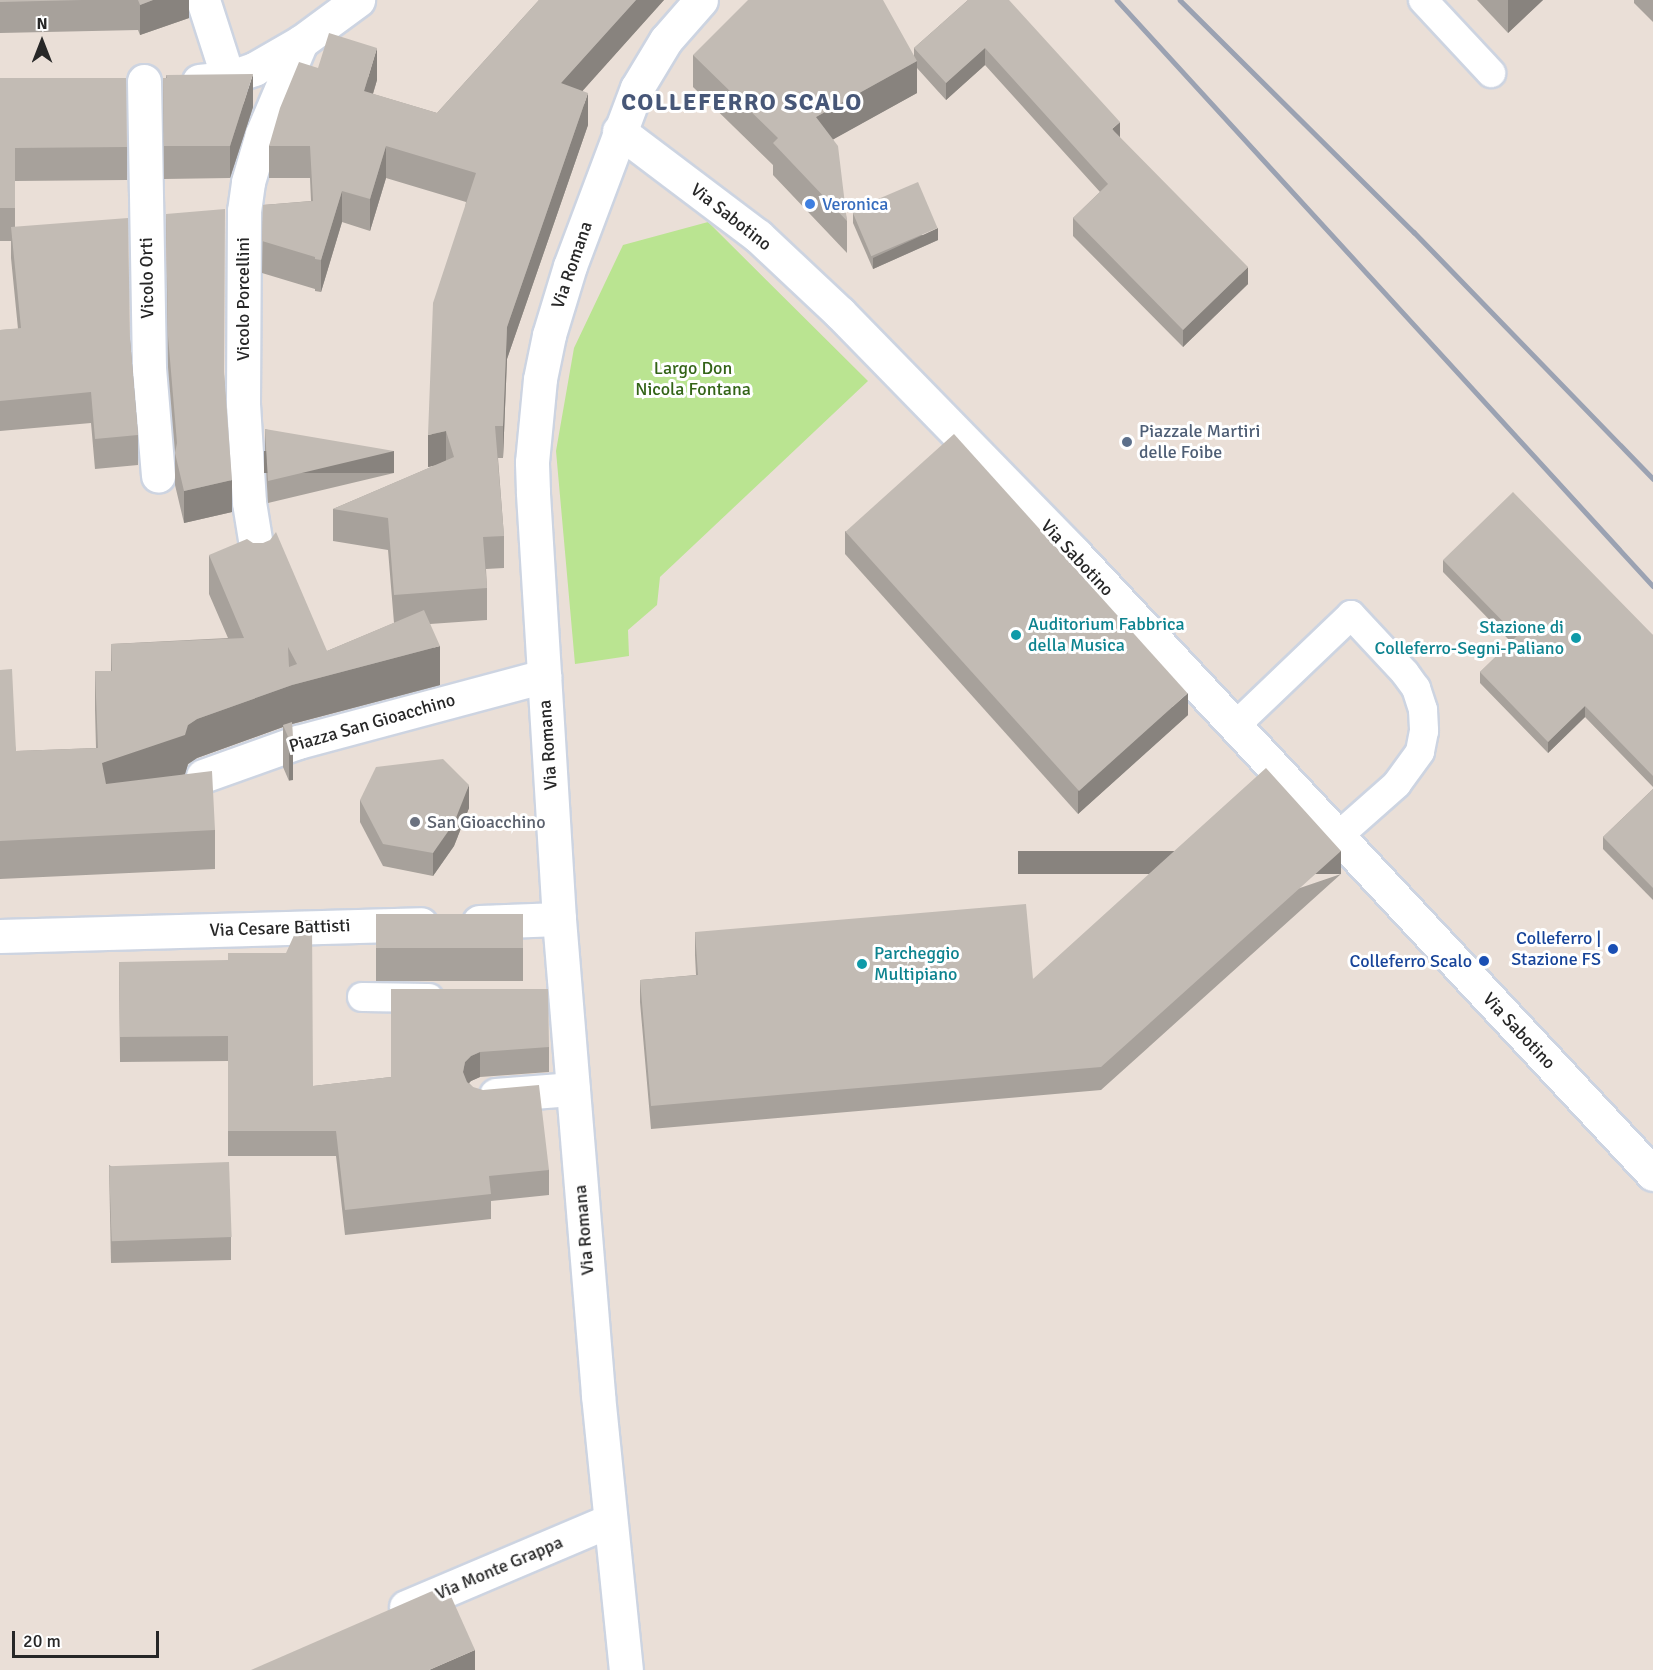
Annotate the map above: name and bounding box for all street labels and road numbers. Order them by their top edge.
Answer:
street label: Via Sabotino [686,179,776,255]
street label: Via Romana [547,219,597,311]
street label: Vicolo Orti [135,237,159,319]
street label: Vicolo Porcellini [232,237,254,361]
street label: Via Sabotino [1036,515,1118,601]
street label: Piazza San Gioacchino [286,689,458,757]
street label: Via Romana [534,699,562,791]
street label: Via Cesare Battisti [209,915,351,941]
street label: Via Sabotino [1478,988,1560,1074]
street label: Via Romana [569,1184,599,1276]
street label: Via Monte Grappa [432,1531,566,1605]

